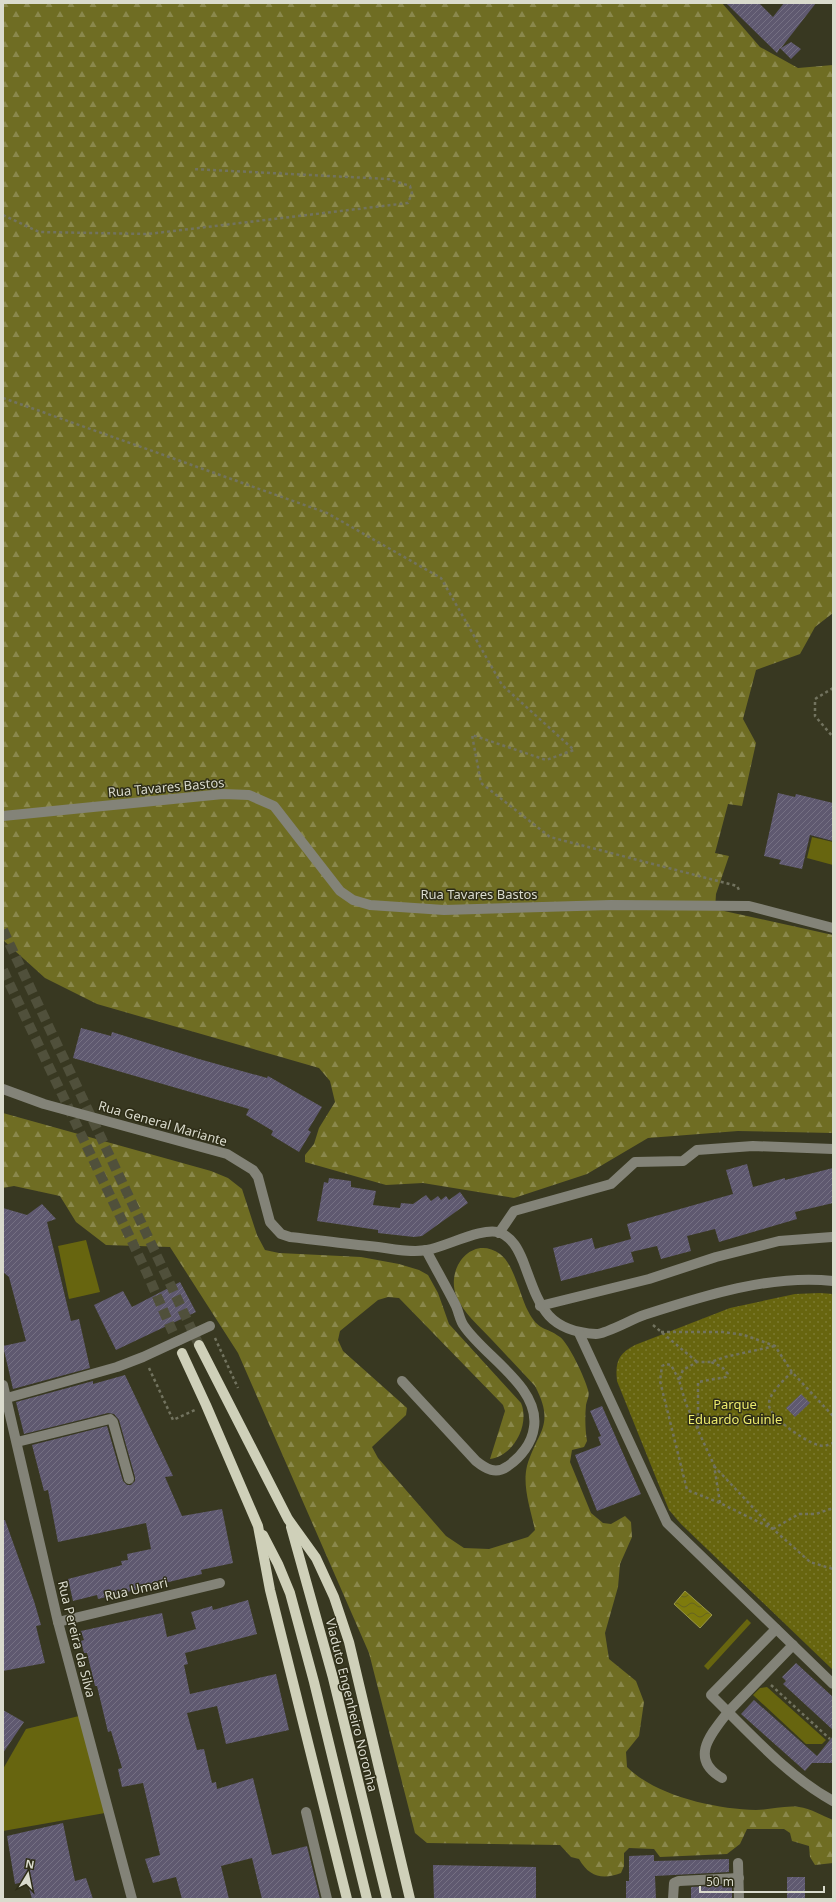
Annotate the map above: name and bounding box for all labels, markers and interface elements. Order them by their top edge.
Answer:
street label: Rua Tavares Bastos [107,773,225,801]
street label: Rua Tavares Bastos [421,885,537,903]
street label: Rua General Mariante [96,1096,230,1150]
park label: Parque Eduardo Guinle [688,1395,782,1428]
street label: Rua Umari [103,1573,169,1605]
street label: Rua Pereira da Silva [54,1579,100,1699]
street label: Viaduto Engenheiro Noronha [322,1616,382,1794]
north arrow [8,1854,48,1894]
text: N [24,1855,36,1872]
scale bar [700,1868,824,1894]
text: 50 m [706,1873,734,1890]

